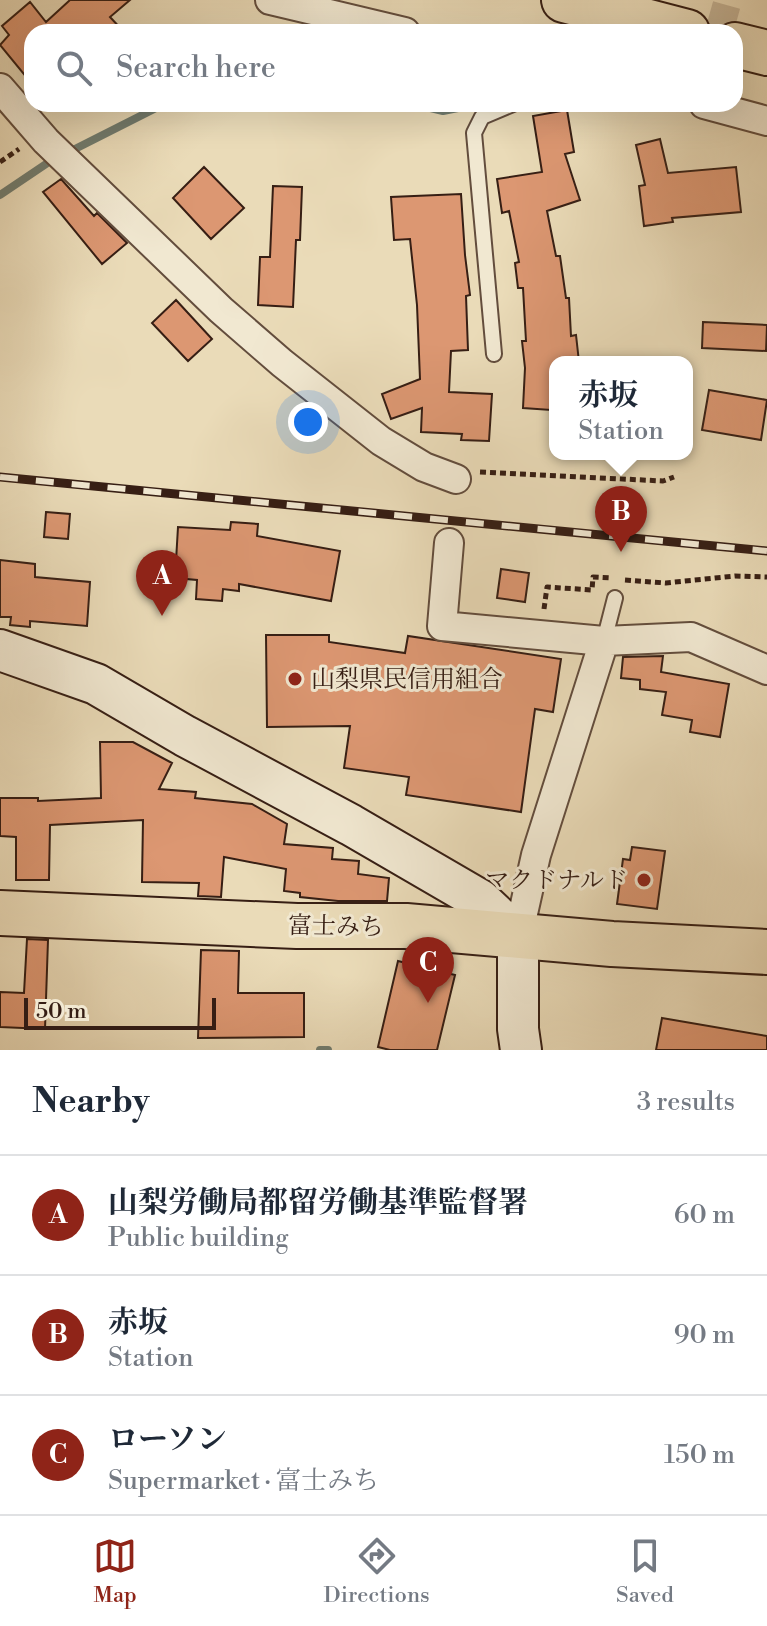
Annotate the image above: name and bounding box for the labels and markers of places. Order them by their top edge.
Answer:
pin: B [595,486,647,552]
pin: A [136,550,188,616]
place label: 山梨県民信用組合 [311,665,503,695]
marker: 山梨県民信用組合 [286,670,304,688]
place label: マクドナルド [485,866,628,896]
marker: マクドナルド [635,871,653,889]
pin: C [402,937,454,1003]

